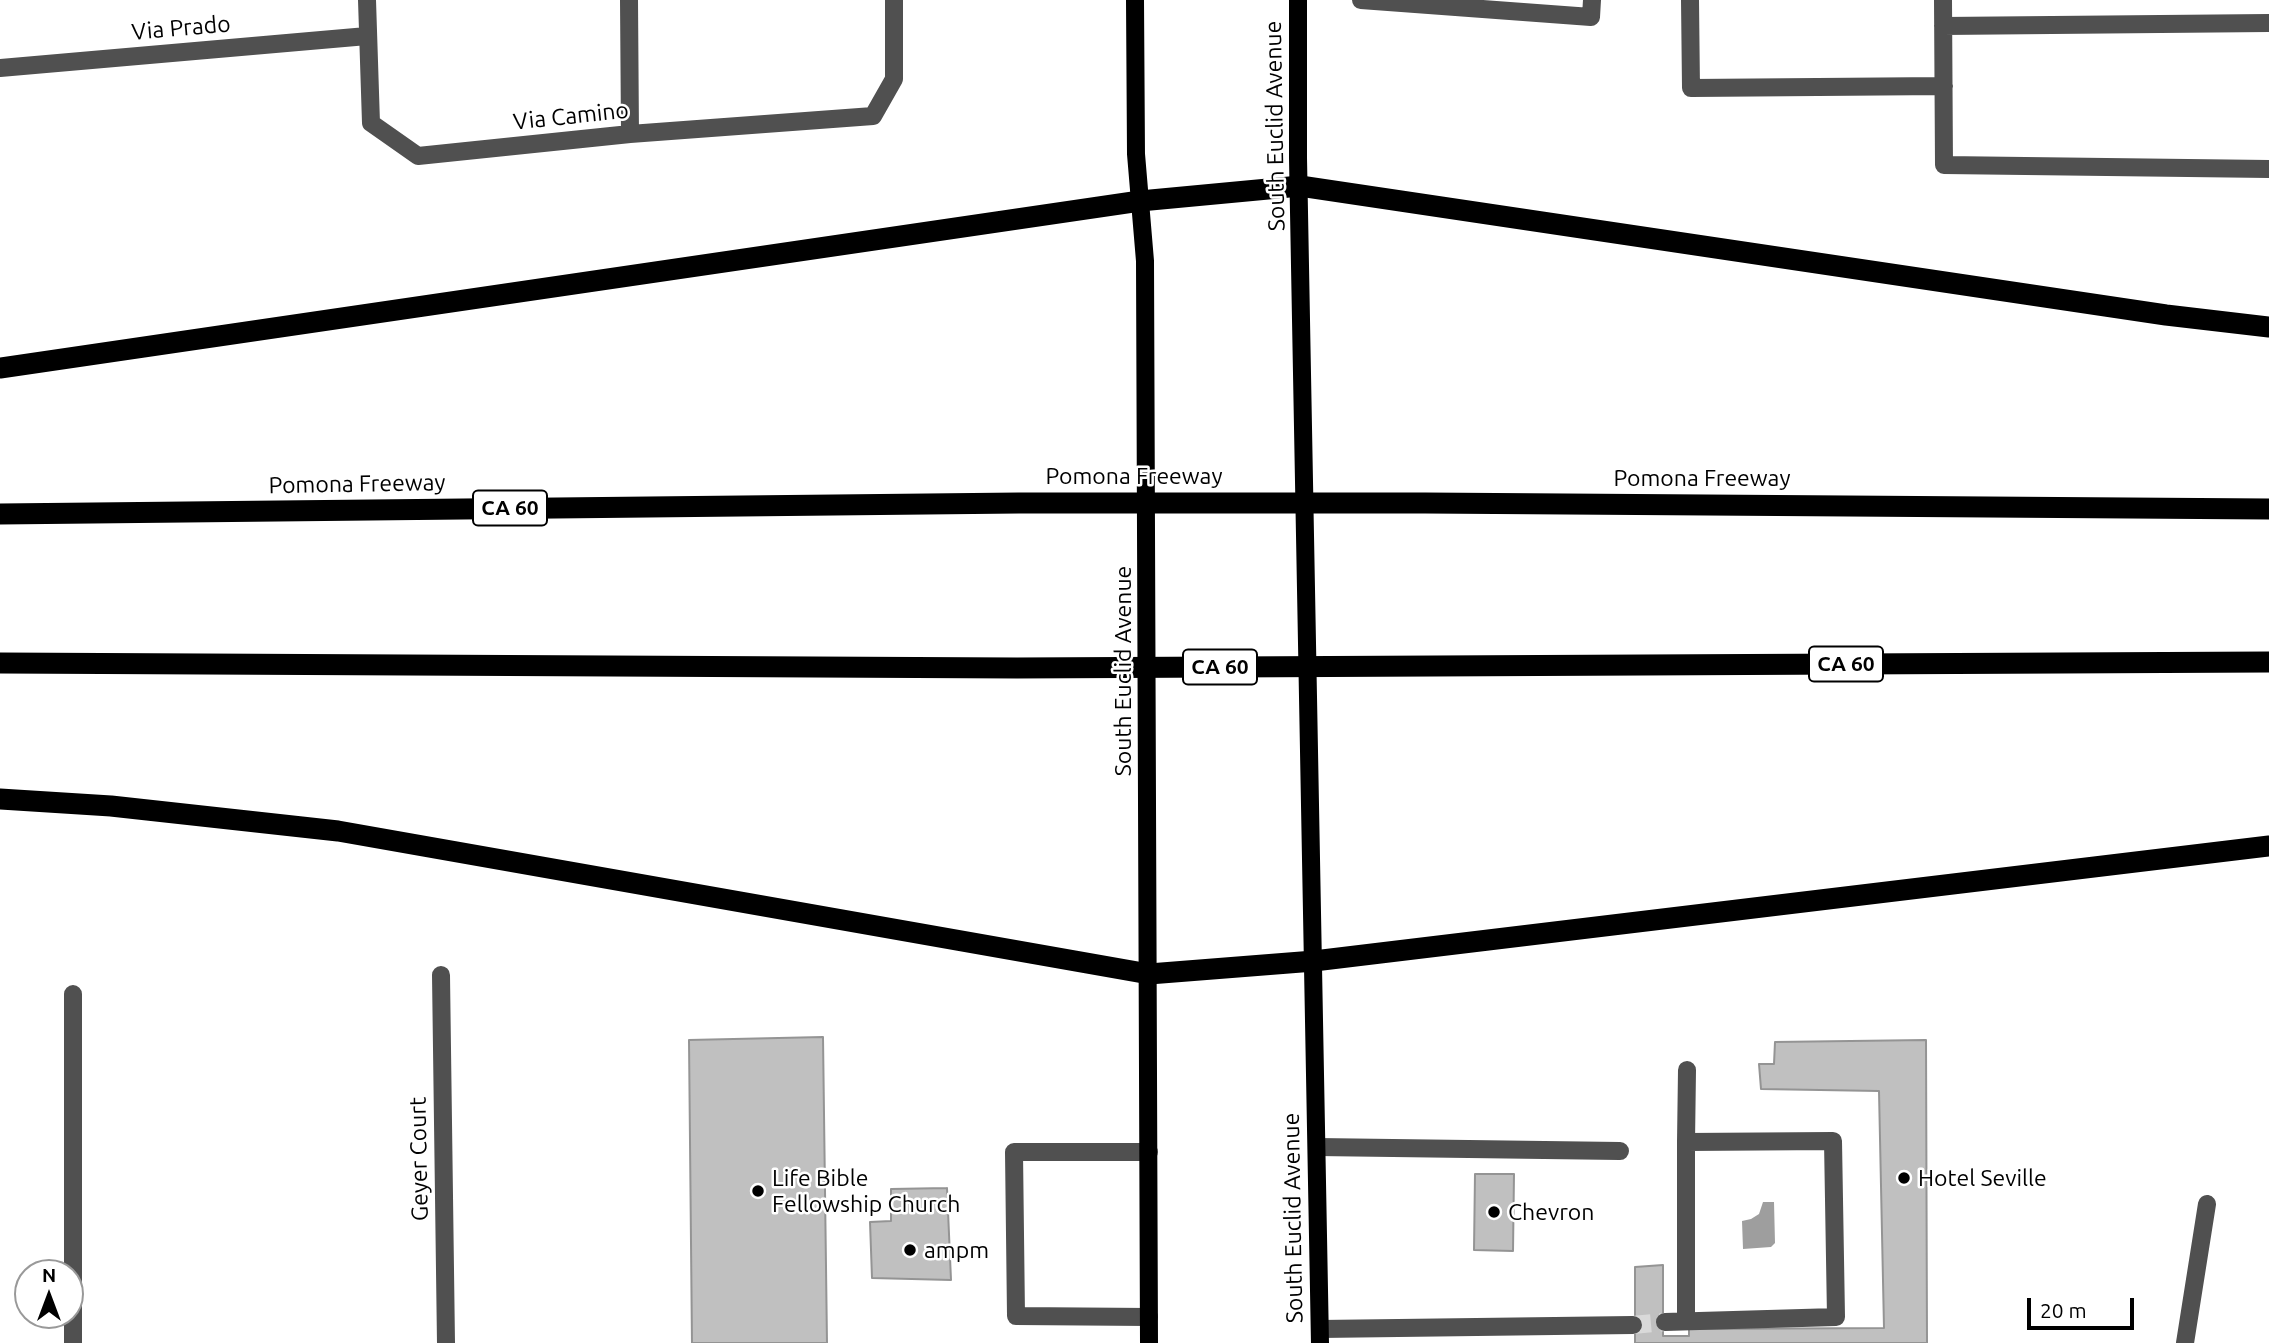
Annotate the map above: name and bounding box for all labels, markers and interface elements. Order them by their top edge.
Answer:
street label: Via Prado [130,10,232,46]
street label: South Euclid Avenue [1259,21,1291,231]
street label: Via Camino [512,96,630,136]
street label: Pomona Freeway [1046,462,1222,490]
street label: Pomona Freeway [1614,464,1790,492]
street label: Pomona Freeway [268,469,446,499]
road number: CA 60 [473,490,547,526]
street label: South Euclid Avenue [1109,566,1137,776]
road number: CA 60 [1809,646,1883,682]
road number: CA 60 [1183,650,1257,684]
street label: Geyer Court [404,1097,434,1221]
street label: South Euclid Avenue [1277,1113,1309,1323]
place label: Life Bible Fellowship Church [772,1164,960,1218]
place label: Hotel Seville [1918,1164,2047,1192]
marker: Hotel Seville [1896,1170,1912,1186]
marker: Life Bible Fellowship Church [750,1183,766,1199]
place label: Chevron [1508,1198,1594,1226]
marker: Chevron [1486,1204,1502,1220]
place label: ampm [924,1236,989,1264]
marker: ampm [902,1242,918,1258]
north arrow [14,1259,84,1329]
text: N [42,1264,56,1286]
scale bar [2031,1284,2138,1328]
text: 20 m [2040,1298,2087,1322]

